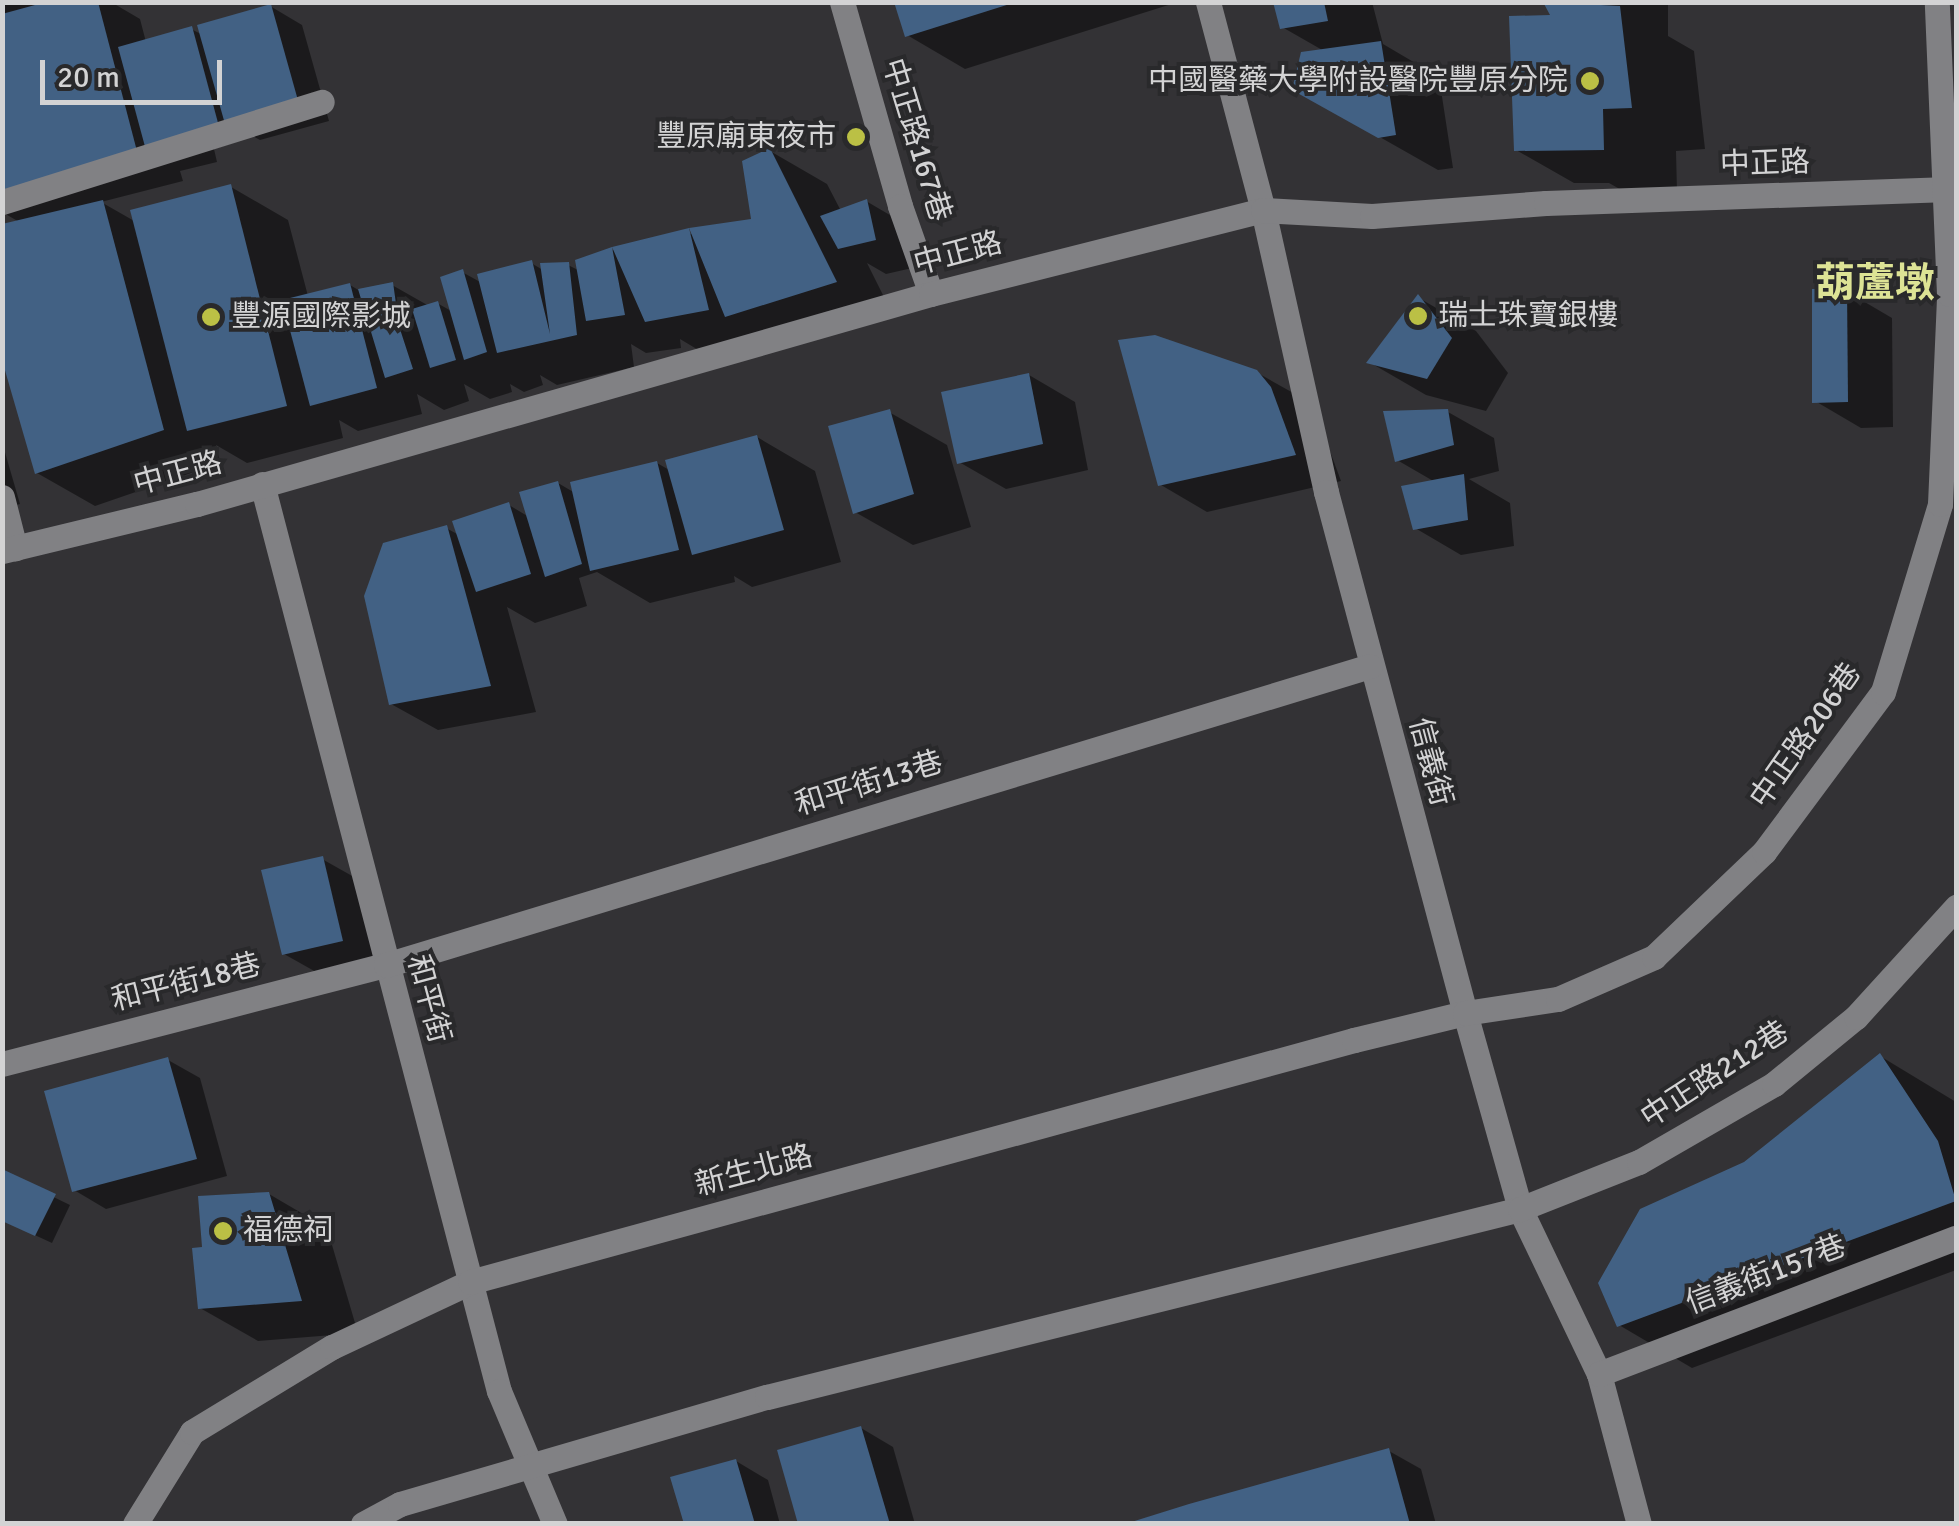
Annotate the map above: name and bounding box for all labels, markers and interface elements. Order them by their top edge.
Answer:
scale bar [45,40,228,102]
street label: 中正路167巷 [874,54,958,226]
text: 20 m [57,59,120,96]
place label: 中國醫藥大學附設醫院豐原分院 [1148,63,1568,99]
marker: 中國醫藥大學附設醫院豐原分院 [1577,68,1603,94]
place label: 豐原廟東夜市 [656,119,836,155]
marker: 豐原廟東夜市 [845,126,867,148]
street label: 中正路 [1719,144,1811,184]
street label: 中正路 [910,225,1006,283]
district label: 葫蘆墩 [1815,259,1935,307]
place label: 瑞士珠寶銀樓 [1438,298,1618,334]
place label: 豐源國際影城 [231,299,411,335]
marker: 瑞士珠寶銀樓 [1407,305,1429,327]
marker: 豐源國際影城 [200,306,222,328]
street label: 中正路 [130,445,226,503]
street label: 中正路206巷 [1743,657,1869,815]
street label: 信義街 [1401,714,1459,810]
street label: 和平街13巷 [791,745,947,823]
street label: 和平街18巷 [108,947,264,1019]
street label: 和平街 [399,951,457,1047]
street label: 中正路212巷 [1634,1014,1796,1136]
street label: 新生北路 [691,1138,817,1204]
place label: 福德祠 [243,1213,333,1249]
marker: 福德祠 [212,1220,234,1242]
street label: 信義街157巷 [1681,1228,1851,1322]

